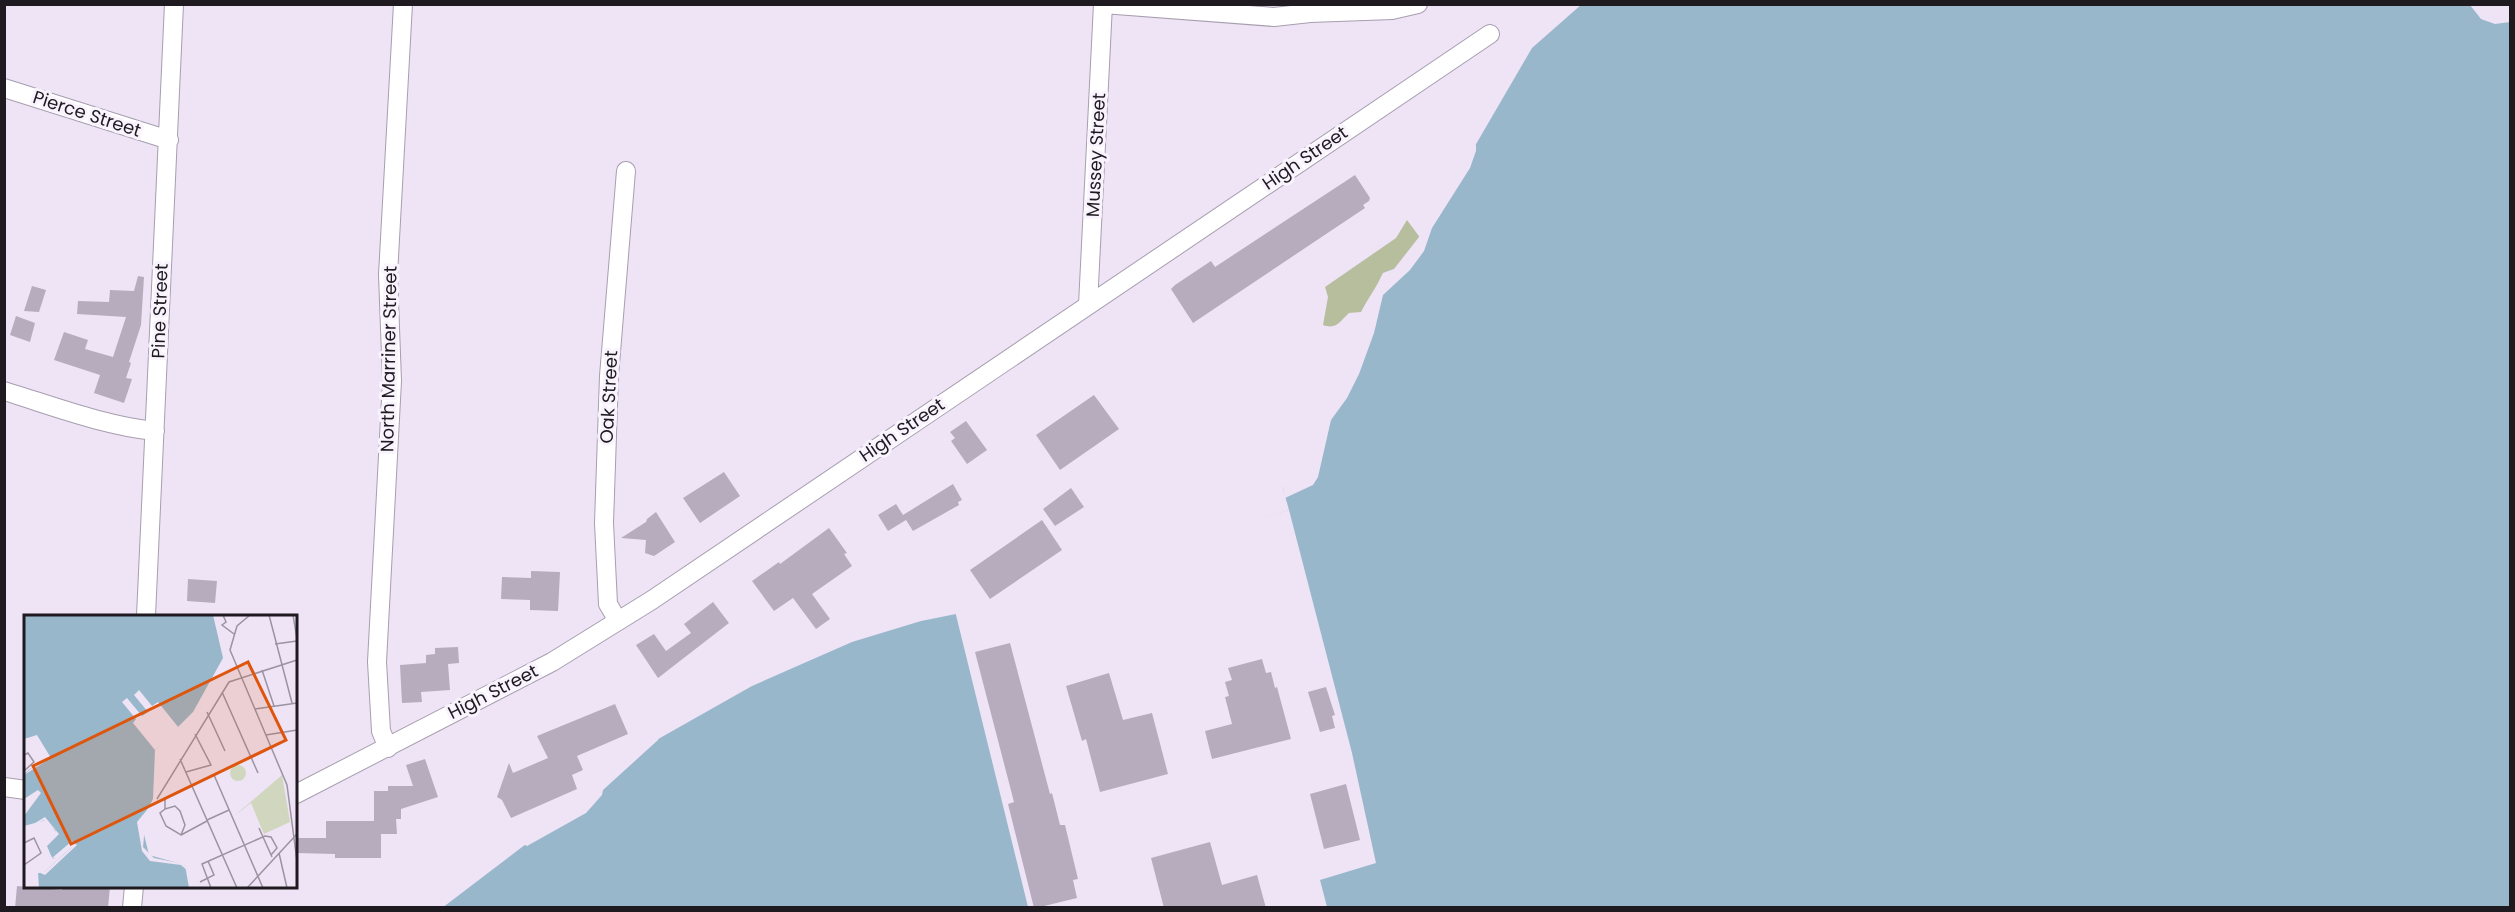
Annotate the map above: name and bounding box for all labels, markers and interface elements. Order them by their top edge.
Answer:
street label: Pierce Street [30,84,144,143]
street label: Mussey Street [1080,92,1111,218]
street label: High Street [1257,120,1352,195]
street label: Pine Street [145,263,174,359]
street label: North Marriner Street [374,266,403,452]
street label: Oak Street [594,350,623,444]
street label: High Street [854,392,949,467]
inset map [24,615,297,888]
street label: High Street [443,658,542,725]

